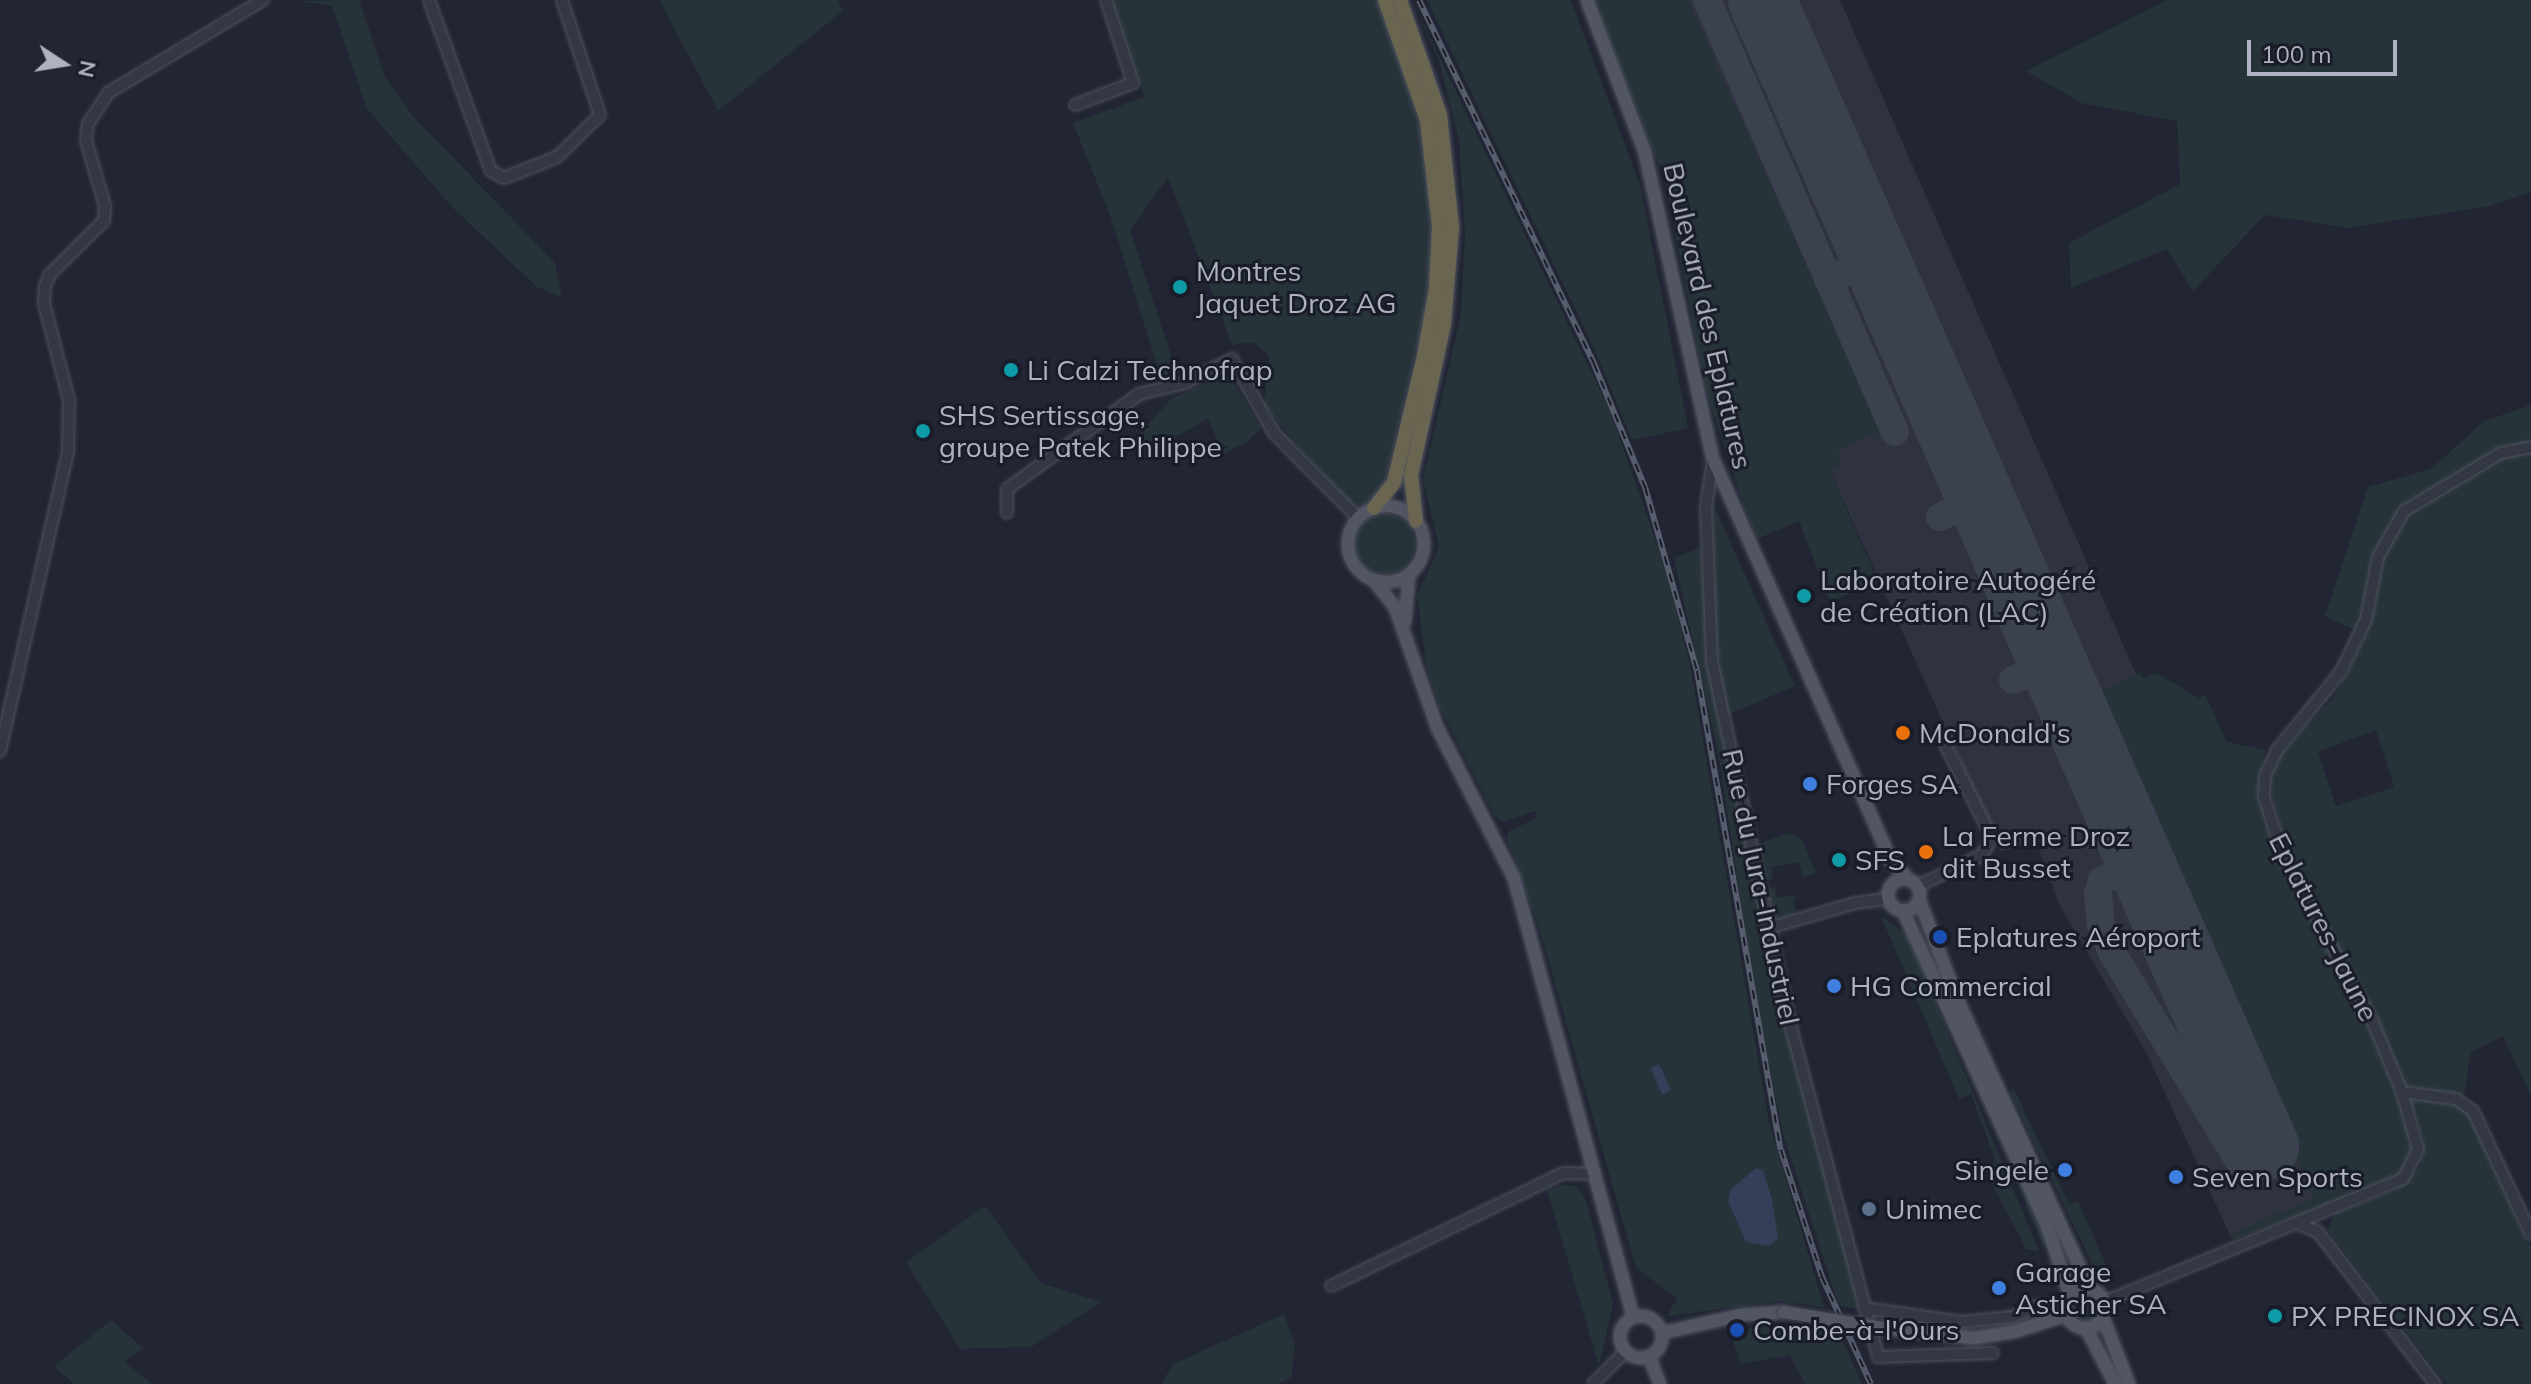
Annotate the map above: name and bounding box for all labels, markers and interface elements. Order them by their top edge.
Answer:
north arrow [24,24,104,104]
scale bar [2251,24,2401,74]
text: 100 m [2261,39,2332,69]
text: N [72,58,103,80]
street label: Boulevard des Eplatures [1656,160,1760,472]
place label: Montres Jaquet Droz AG [1196,254,1397,320]
marker: Montres Jaquet Droz AG [1171,278,1189,296]
place label: Li Calzi Technofrap [1027,353,1273,387]
marker: Li Calzi Technofrap [1002,361,1020,379]
place label: SHS Sertissage, groupe Patek Philippe [939,398,1222,464]
marker: SHS Sertissage, groupe Patek Philippe [914,422,932,440]
place label: Laboratoire Autogéré de Création (LAC) [1820,563,2096,629]
marker: Laboratoire Autogéré de Création (LAC) [1795,587,1813,605]
place label: McDonald's [1919,716,2071,750]
marker: McDonald's [1894,724,1912,742]
street label: Rue du Jura-Industriel [1715,746,1807,1028]
place label: Forges SA [1826,767,1958,801]
marker: Forges SA [1801,775,1819,793]
place label: La Ferme Droz dit Busset [1942,819,2130,885]
street label: Eplatures-Jaune [2262,827,2386,1027]
place label: SFS [1855,843,1905,877]
marker: La Ferme Droz dit Busset [1917,843,1935,861]
marker: SFS [1830,851,1848,869]
place label: Eplatures Aéroport [1956,920,2200,954]
marker: Eplatures Aéroport [1931,928,1949,946]
place label: HG Commercial [1850,969,2052,1003]
marker: HG Commercial [1825,977,1843,995]
place label: Singele [1954,1153,2049,1187]
place label: Seven Sports [2192,1160,2363,1194]
marker: Singele [2056,1161,2074,1179]
marker: Seven Sports [2167,1168,2185,1186]
place label: Unimec [1885,1192,1982,1226]
marker: Unimec [1860,1200,1878,1218]
place label: Garage Asticher SA [2015,1255,2167,1321]
marker: Garage Asticher SA [1990,1279,2008,1297]
place label: PX PRECINOX SA [2291,1299,2520,1333]
marker: PX PRECINOX SA [2266,1307,2284,1325]
place label: Combe-à-l'Ours [1753,1313,1959,1347]
marker: Combe-à-l'Ours [1728,1321,1746,1339]

